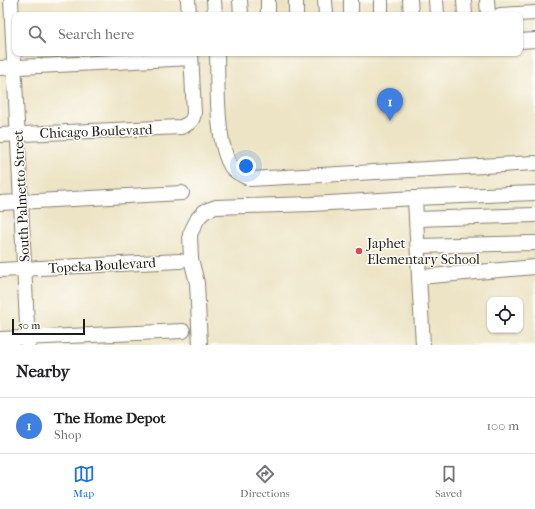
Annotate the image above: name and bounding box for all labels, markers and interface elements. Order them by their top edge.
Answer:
search box [12,12,523,56]
icon: search [26,23,48,45]
text: Search here [58,25,134,43]
pin: 1 [377,88,403,121]
street label: Chicago Boulevard [39,121,153,142]
street label: South Palmetto Street [10,130,33,262]
your location [236,156,256,176]
place label: Japhet Elementary School [366,235,480,268]
marker: Japhet Elementary School [354,246,364,256]
street label: Topeka Boulevard [48,254,157,277]
map controls [487,297,523,333]
button: locate [487,297,523,333]
scale bar [12,317,85,336]
text: 50 m [18,319,40,332]
text: Nearby [16,361,70,381]
text: The Home Depot [54,409,166,427]
text: 1 [27,418,31,433]
text: 100 m [486,418,519,433]
text: Shop [54,427,82,442]
tab: Map [73,463,95,500]
tab: Directions [240,463,290,500]
tab: Saved [435,463,462,500]

